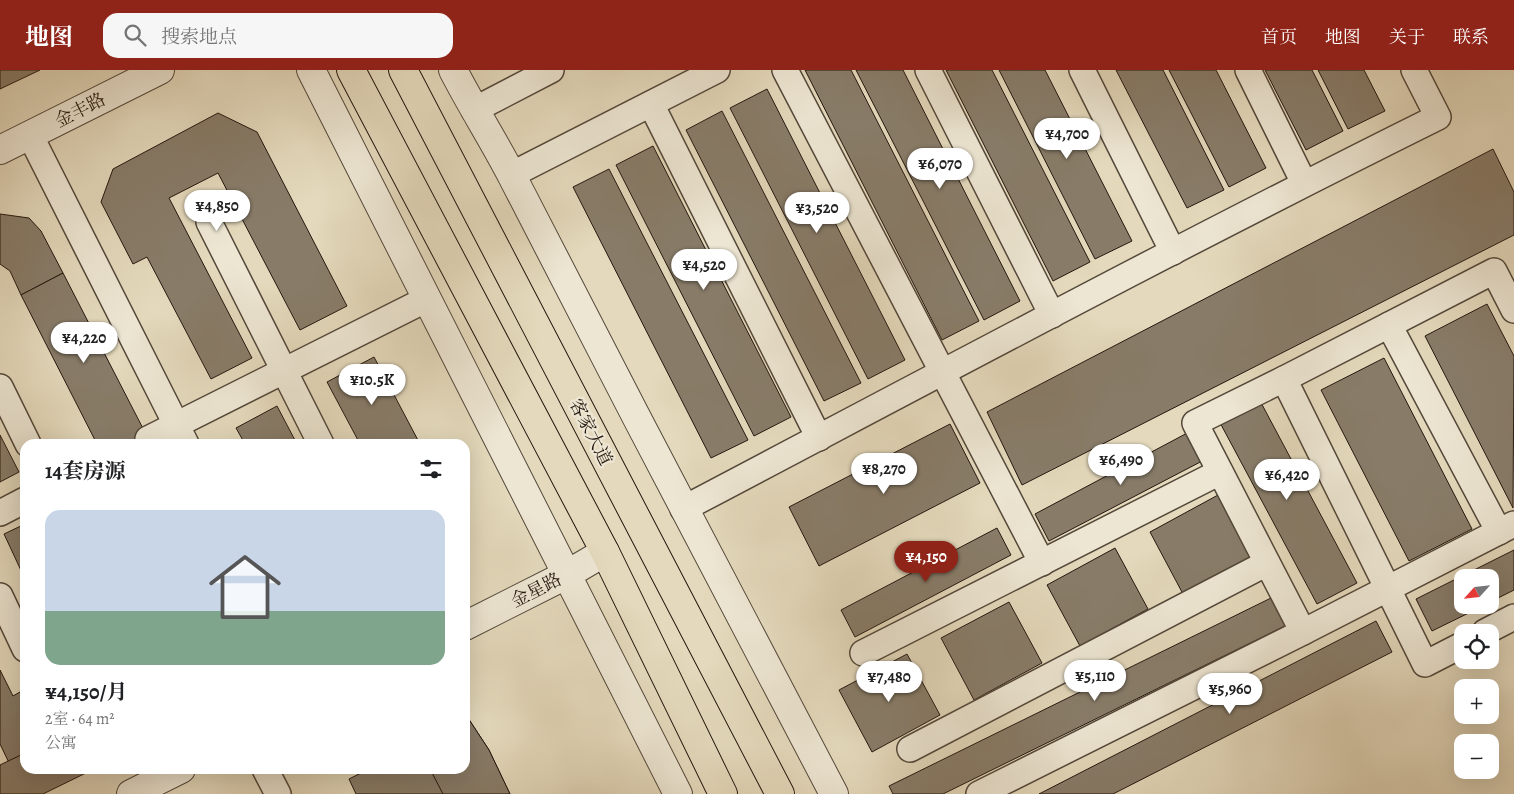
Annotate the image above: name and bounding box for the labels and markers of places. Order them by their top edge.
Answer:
pin: ¥4,700 [1026,118,1108,160]
pin: ¥6,070 [899,148,981,190]
pin: ¥4,850 [176,190,258,232]
pin: ¥3,520 [776,191,858,234]
pin: ¥4,520 [663,248,745,291]
pin: ¥4,220 [43,322,125,364]
pin: ¥10.5K [331,364,413,406]
pin: ¥6,490 [1080,444,1162,486]
pin: ¥8,270 [843,452,925,495]
pin: ¥6,420 [1246,458,1328,501]
pin: ¥4,150 [885,540,967,583]
pin: ¥7,480 [848,660,930,703]
pin: ¥5,110 [1054,660,1136,702]
pin: ¥5,960 [1189,672,1271,715]

